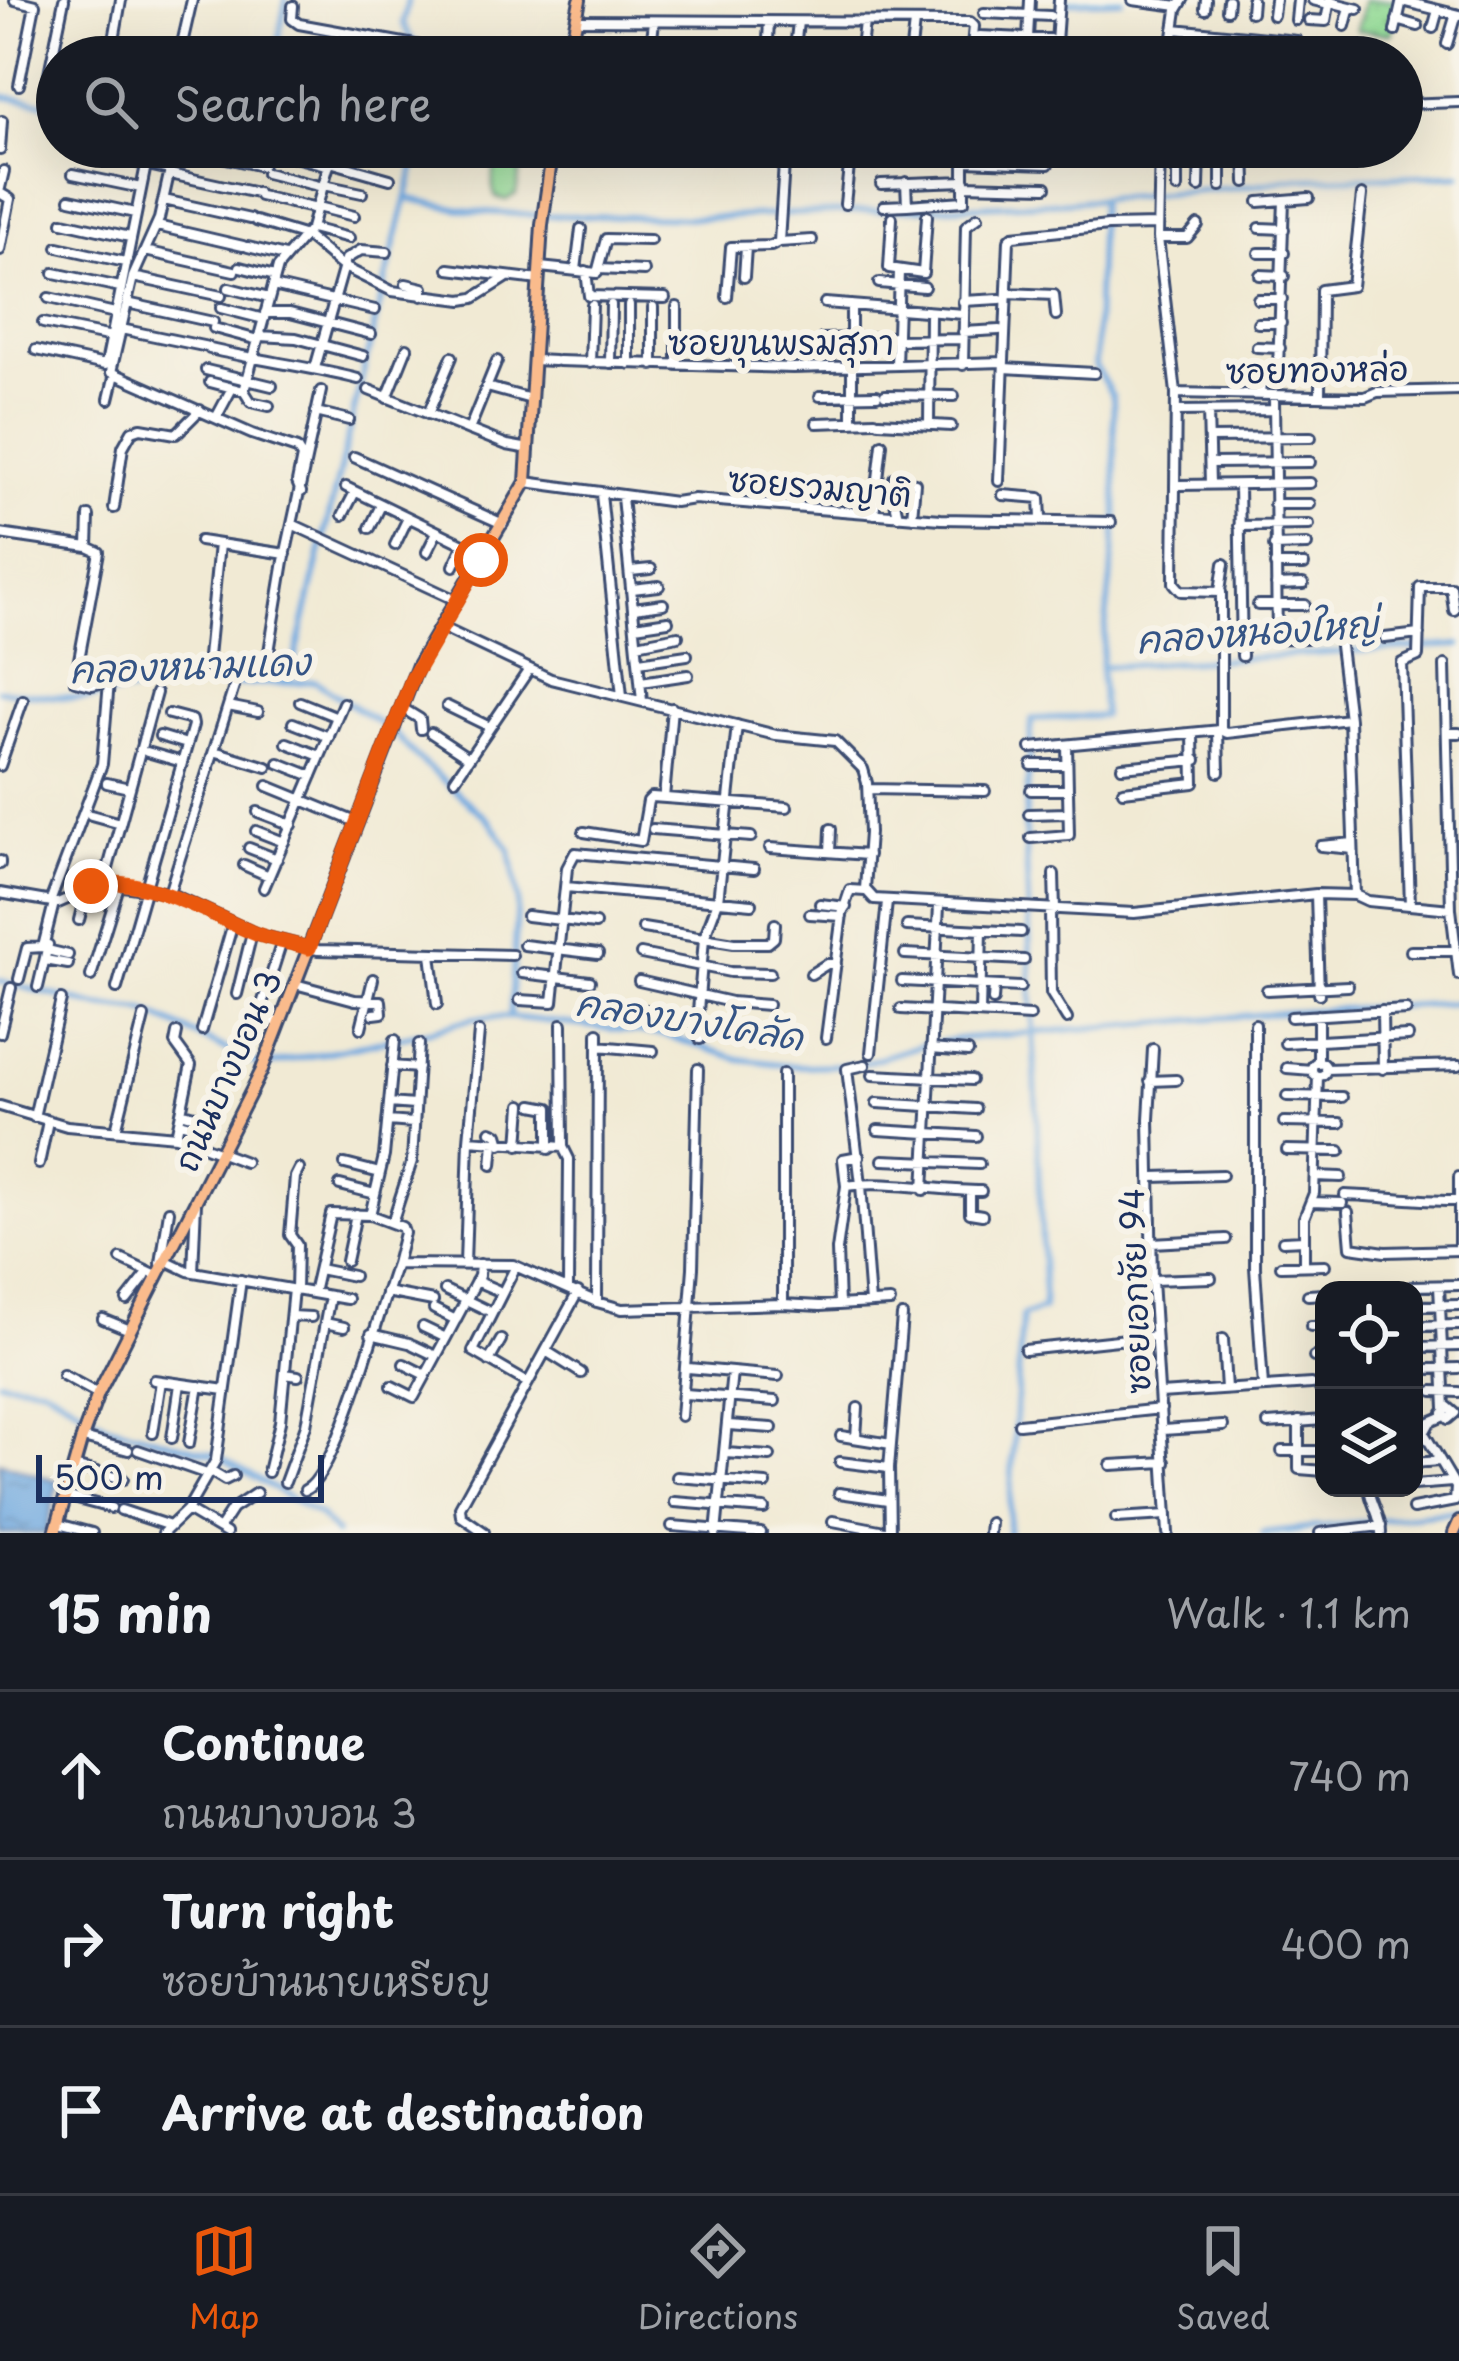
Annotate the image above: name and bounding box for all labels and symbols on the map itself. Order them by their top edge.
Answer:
street label: ซอยขุนพรมสุภา [668,316,894,368]
street label: ซอยทองหล่อ [1225,341,1409,395]
street label: ซอยรวมญาติ [726,452,914,518]
route start [454,533,508,587]
water label: คลองหนองใหญ่ [1135,594,1386,665]
water label: คลองหนามแดง [69,633,314,695]
route end [64,859,118,913]
street label: ถนนบางบอน 3 [159,961,293,1179]
water label: คลองบางโคลัด [573,973,808,1063]
street label: ซอยเอกชัย 94 [1104,1187,1162,1395]
scale bar [36,1449,324,1502]

